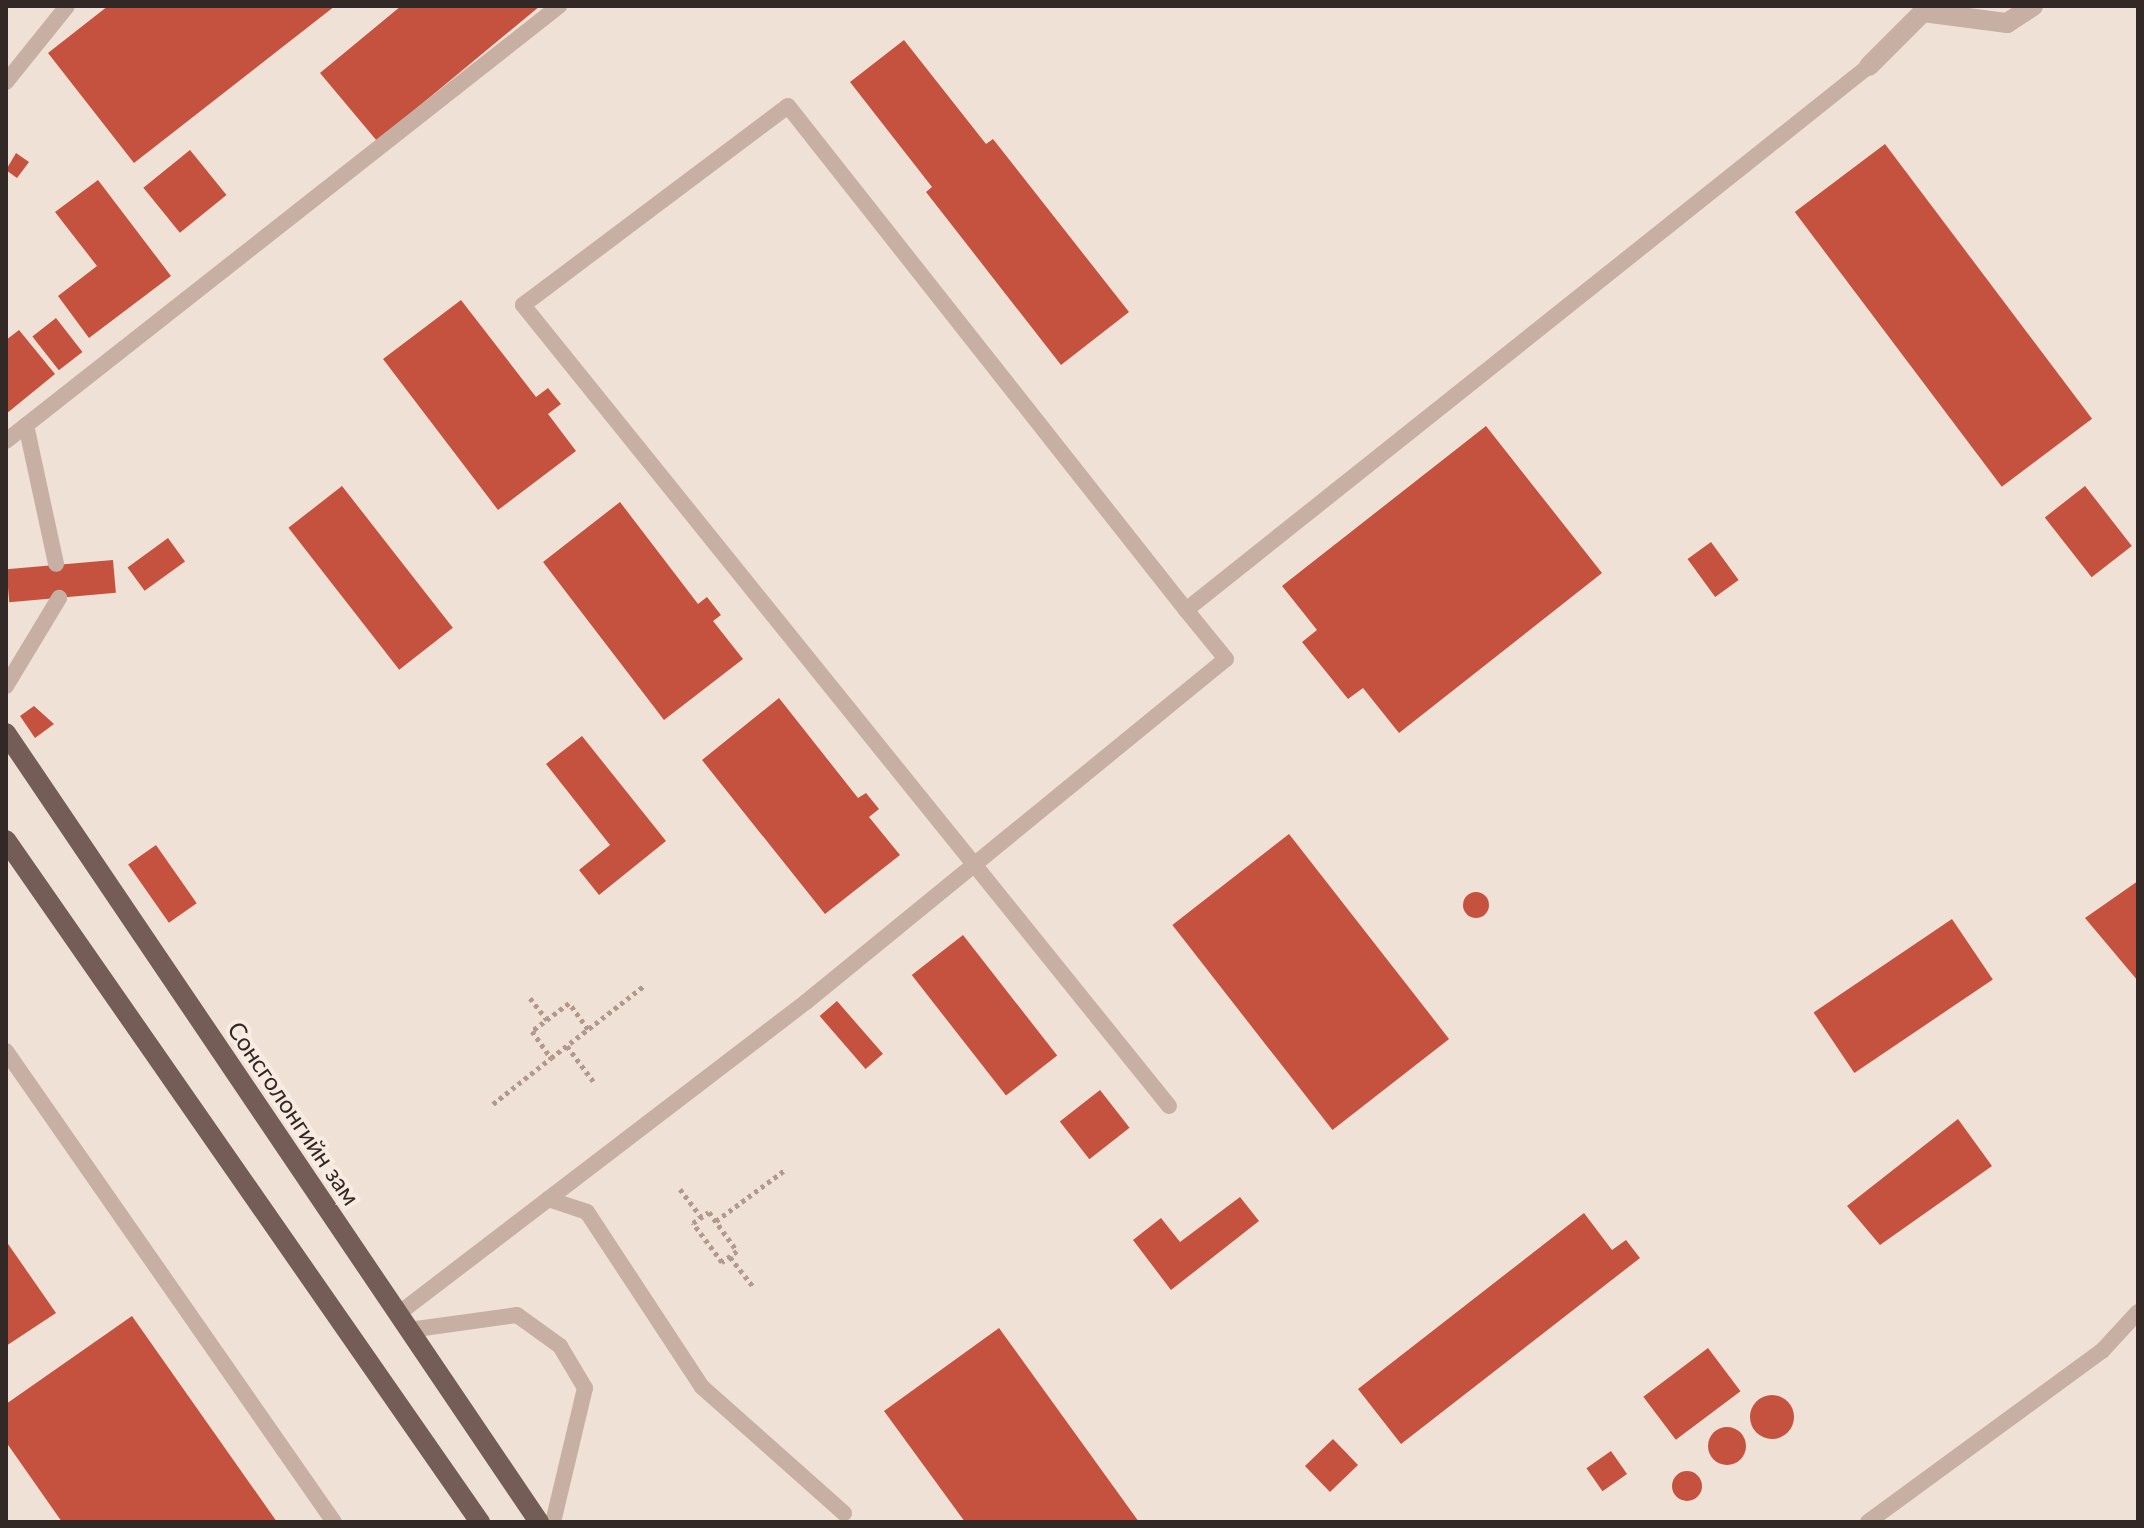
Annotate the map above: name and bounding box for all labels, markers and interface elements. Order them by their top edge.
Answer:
street label: Сонсголонгийн зам [222,1016,366,1210]

